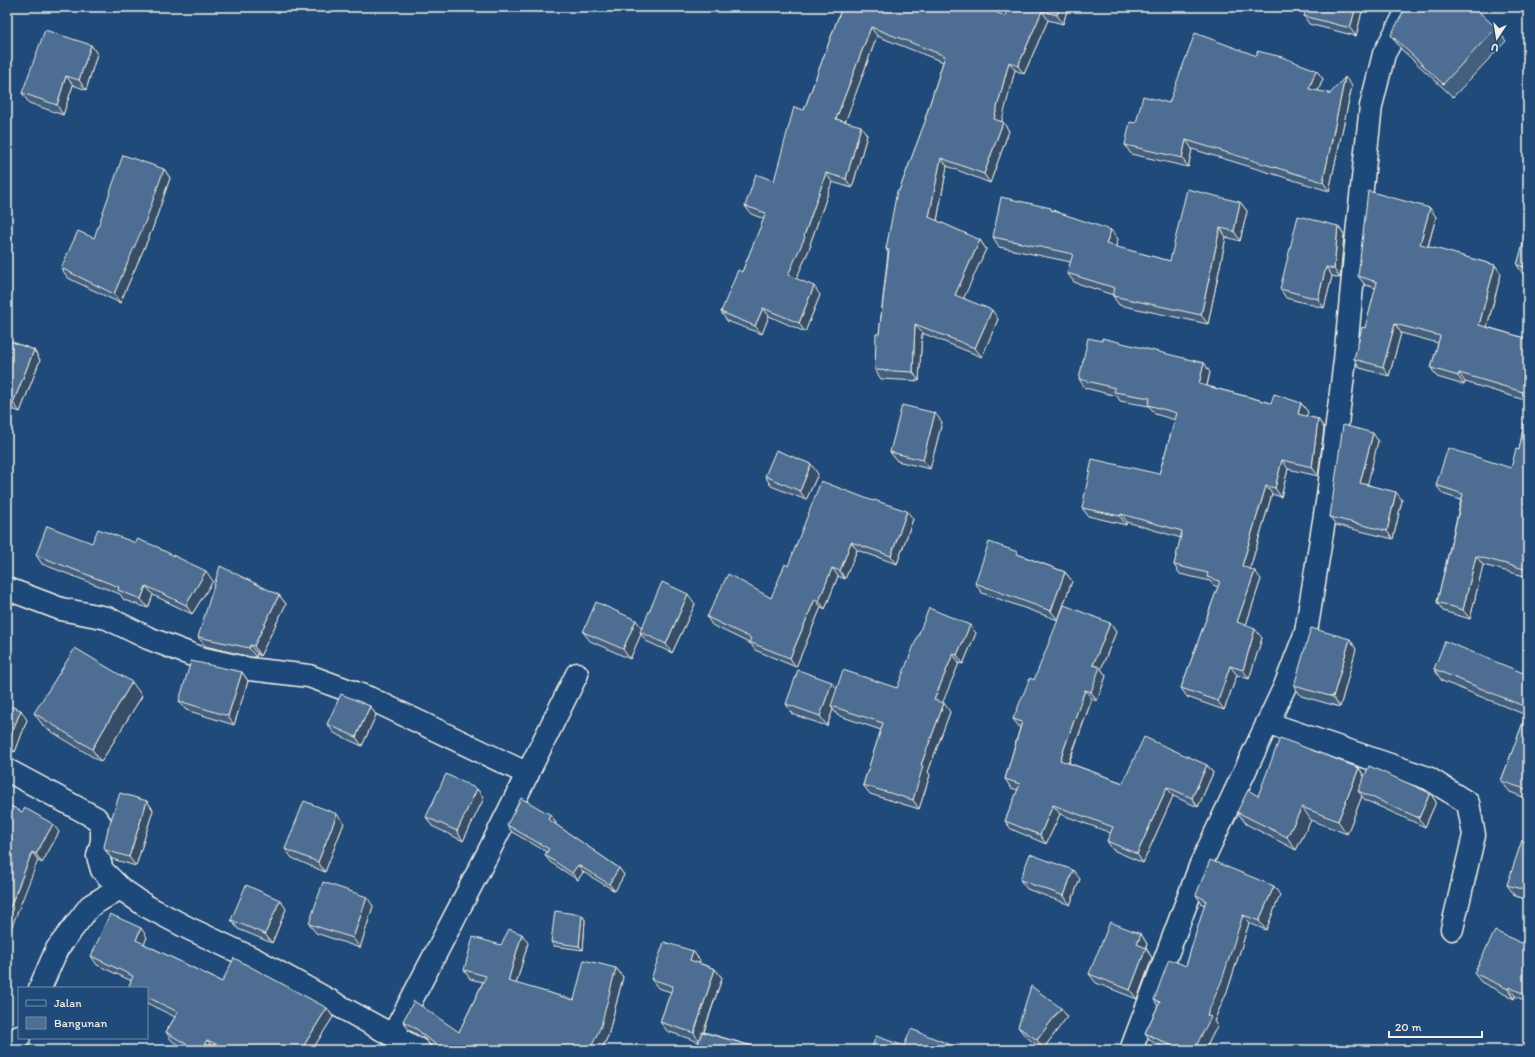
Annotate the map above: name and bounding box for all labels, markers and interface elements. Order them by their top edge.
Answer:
north arrow [1477,18,1517,58]
text: U [1490,40,1500,54]
legend [18,987,148,1039]
text: Jalan [54,996,82,1010]
scale bar [1389,1013,1482,1039]
text: Bangunan [54,1016,107,1030]
text: 20 m [1395,1020,1422,1034]

